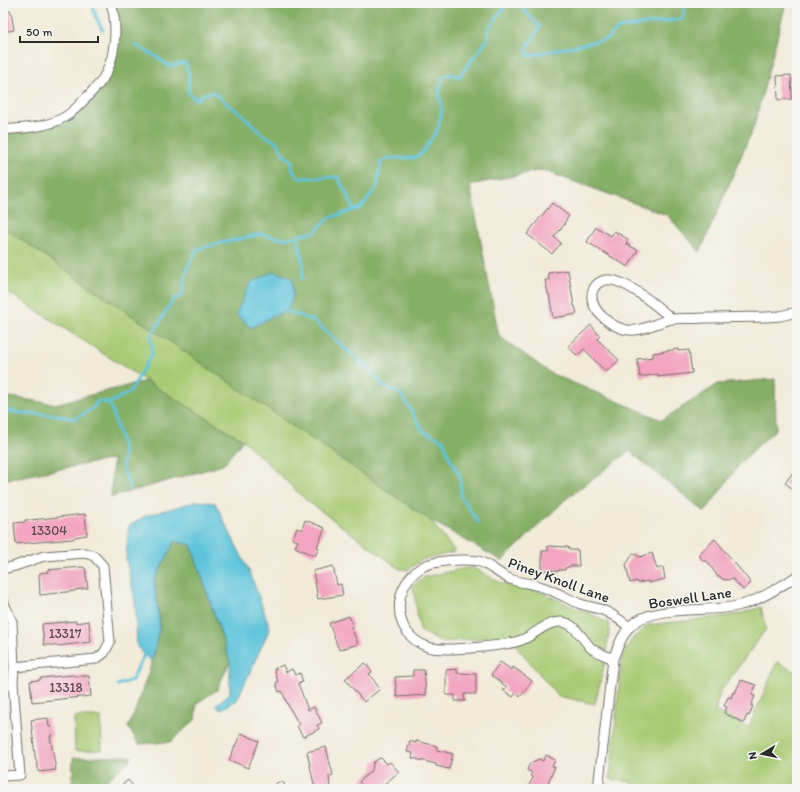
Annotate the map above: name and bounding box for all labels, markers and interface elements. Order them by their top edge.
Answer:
scale bar [20,18,98,44]
text: 50 m [26,25,52,39]
house number: 13304 [31,523,67,538]
street label: Piney Knoll Lane [506,553,612,607]
street label: Boswell Lane [647,583,733,613]
house number: 13317 [49,626,82,641]
house number: 13318 [49,680,83,695]
north arrow [742,734,782,774]
text: N [746,751,760,760]

